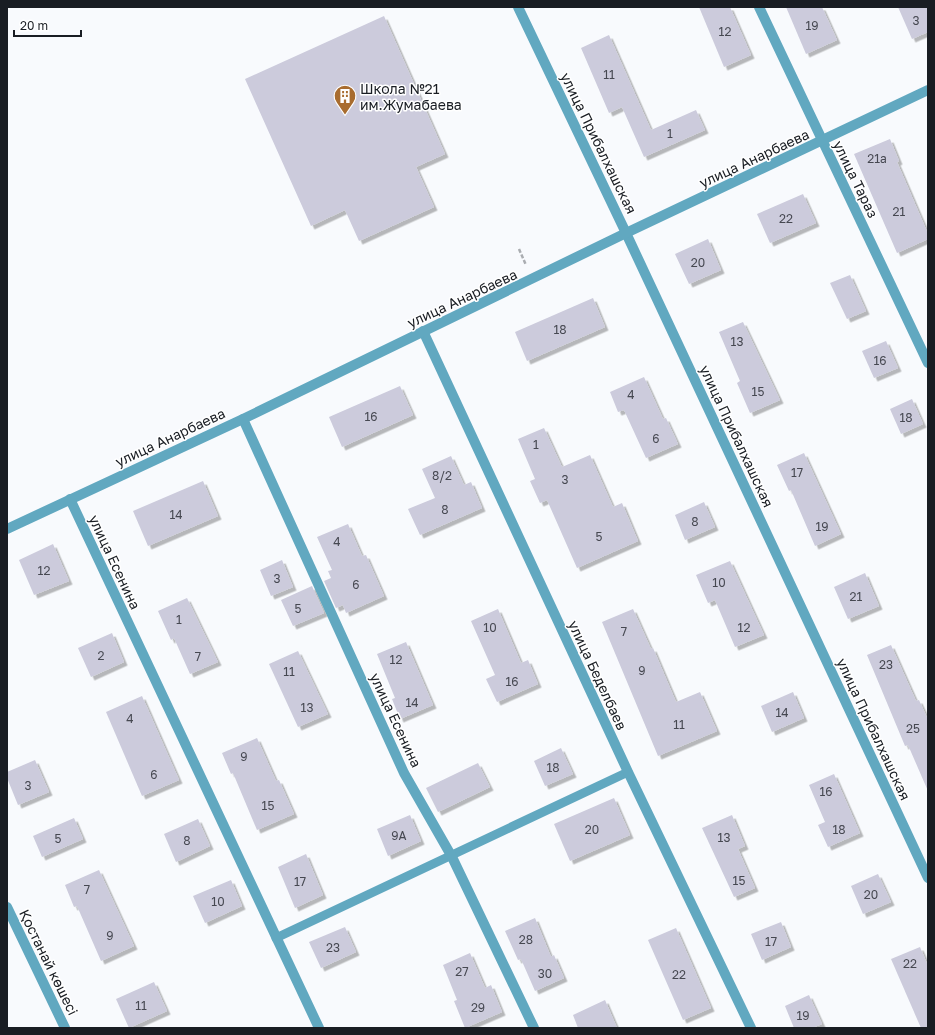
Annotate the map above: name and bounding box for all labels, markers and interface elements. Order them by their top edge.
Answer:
scale bar [14,12,81,38]
house number: 3 [912,13,920,28]
text: 20 m [20,18,48,33]
house number: 19 [805,18,819,33]
house number: 12 [719,24,731,39]
house number: 11 [603,67,615,82]
street label: улица Прибалхашская [557,70,641,216]
place label: Школа №21 им.Жумабаева [360,80,462,113]
building icon: Школа №21 им.Жумабаева [332,83,358,116]
street label: улица Анарбаева [696,125,812,191]
house number: 1 [667,126,673,141]
street label: улица Тараз [830,138,882,220]
house number: 21а [867,151,887,166]
house number: 21 [893,204,906,219]
house number: 22 [779,211,793,226]
house number: 20 [691,255,705,270]
street label: улица Анарбаева [404,265,520,331]
house number: 18 [553,322,567,337]
house number: 13 [731,334,743,349]
house number: 16 [873,353,887,368]
street label: улица Прибалхашская [697,362,777,510]
house number: 15 [752,384,764,399]
house number: 4 [627,387,635,402]
street label: улица Анарбаева [112,404,228,470]
house number: 16 [364,409,378,424]
house number: 18 [899,410,913,425]
house number: 6 [652,431,660,446]
house number: 1 [533,437,539,452]
house number: 17 [791,465,803,480]
house number: 8/2 [432,468,452,483]
house number: 3 [561,472,569,487]
house number: 8 [441,502,449,517]
house number: 14 [169,507,183,522]
street label: улица Есенина [86,512,144,612]
house number: 8 [691,514,699,529]
house number: 19 [815,519,829,534]
house number: 5 [596,529,603,544]
house number: 4 [333,534,341,549]
house number: 12 [38,563,50,578]
house number: 3 [273,571,281,586]
house number: 10 [712,575,726,590]
house number: 6 [352,577,360,592]
house number: 21 [850,589,863,604]
house number: 5 [295,601,302,616]
house number: 1 [176,612,182,627]
street label: улица Беделбаев [565,618,631,732]
house number: 10 [483,620,497,635]
house number: 12 [738,620,750,635]
house number: 7 [621,624,627,639]
house number: 2 [98,648,105,663]
house number: 7 [195,649,201,664]
house number: 12 [390,652,402,667]
street label: улица Прибалхашская [834,655,914,803]
house number: 23 [879,657,893,672]
house number: 9 [638,663,646,678]
house number: 11 [283,664,295,679]
street label: улица Есенина [367,670,425,770]
house number: 16 [505,674,519,689]
house number: 14 [405,695,419,710]
house number: 13 [301,700,313,715]
house number: 14 [775,705,789,720]
house number: 4 [126,711,134,726]
house number: 11 [673,717,685,732]
house number: 25 [906,721,920,736]
house number: 9 [240,749,248,764]
house number: 18 [546,760,560,775]
house number: 6 [150,767,158,782]
house number: 3 [24,778,32,793]
house number: 16 [819,784,833,799]
house number: 15 [262,798,274,813]
house number: 20 [585,822,599,837]
house number: 18 [832,822,846,837]
house number: 9А [391,828,407,843]
house number: 13 [718,830,730,845]
house number: 5 [55,831,62,846]
house number: 8 [183,833,191,848]
house number: 15 [733,873,745,888]
house number: 17 [294,874,306,889]
house number: 7 [84,882,90,897]
house number: 20 [864,887,878,902]
house number: 10 [211,894,225,909]
street label: Қостанай көшесі [16,906,82,1018]
house number: 9 [106,928,114,943]
house number: 28 [519,932,533,947]
house number: 17 [765,934,777,949]
house number: 23 [326,940,340,955]
house number: 22 [903,956,917,971]
house number: 27 [455,964,469,979]
house number: 30 [538,966,552,981]
house number: 22 [672,967,686,982]
house number: 11 [135,998,147,1013]
house number: 29 [471,1000,485,1015]
house number: 19 [796,1008,810,1023]

